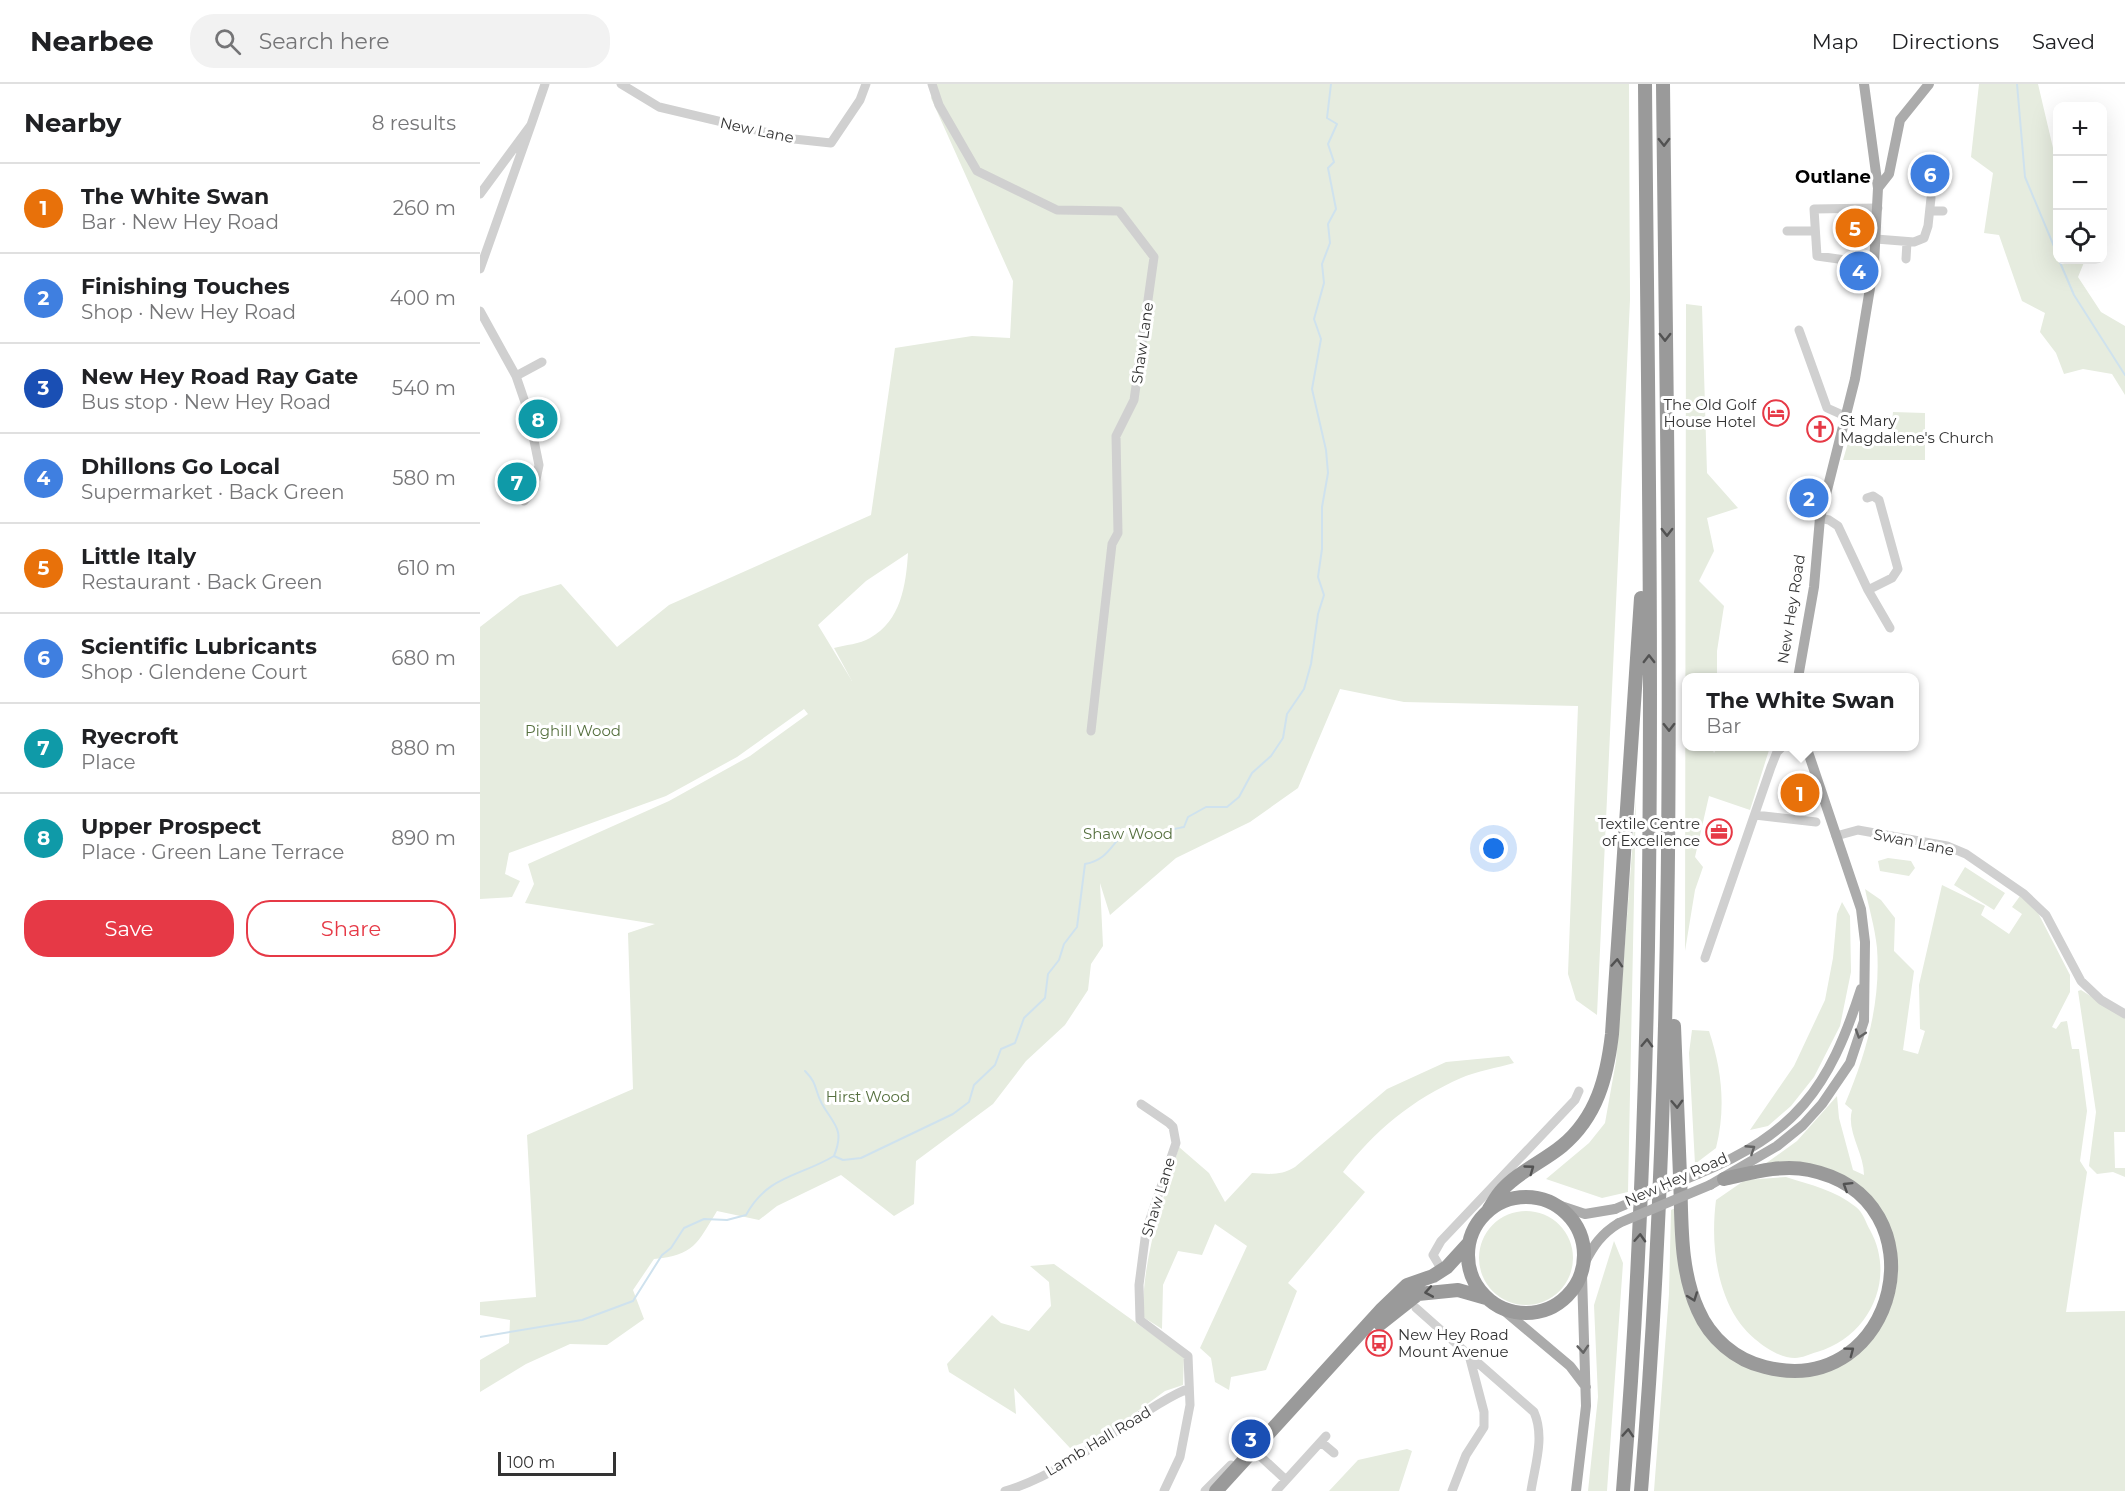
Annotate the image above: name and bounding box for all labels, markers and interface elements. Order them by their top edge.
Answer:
search box [190,14,610,68]
text: Nearbee [30,24,154,58]
icon: search [211,25,244,58]
text: Search here [259,28,390,55]
text: Map [1812,29,1858,54]
text: Directions [1891,29,1999,54]
text: Saved [2032,29,2095,54]
map controls [2053,102,2107,264]
button: + [2053,102,2107,156]
text: Nearby [24,107,121,139]
text: 8 results [372,111,456,135]
street label: New Lane [718,113,796,147]
one-way arrow [1658,138,1670,147]
pin: 6 [1910,152,1950,196]
button: − [2053,156,2107,210]
district label: Outlane [1795,166,1871,188]
text: The White Swan [81,183,269,210]
text: 1 [40,196,47,220]
text: 260 m [393,196,456,220]
pin: 5 [1836,206,1874,250]
text: Bar · New Hey Road [81,210,279,234]
button: locate [2053,210,2107,264]
pin: 4 [1840,248,1878,294]
text: Finishing Touches [81,273,290,300]
text: 2 [38,286,49,310]
text: 400 m [390,286,456,310]
text: Shop · New Hey Road [81,300,296,324]
street label: Shaw Lane [1127,301,1157,385]
one-way arrow [1659,333,1671,342]
text: New Hey Road Ray Gate [81,363,358,390]
text: 3 [38,376,49,400]
text: 540 m [392,376,456,400]
text: Bus stop · New Hey Road [81,390,331,414]
place label: The Old Golf House Hotel [1663,395,1757,431]
pin: 8 [518,396,558,442]
hotel icon: The Old Golf House Hotel [1761,398,1791,428]
place label: St Mary Magdalene's Church [1840,411,1994,447]
church icon: St Mary Magdalene's Church [1805,414,1835,444]
text: Dhillons Go Local [81,453,280,480]
pin: 7 [498,460,537,504]
text: 4 [37,466,50,490]
text: 580 m [392,466,456,490]
pin: 2 [1790,476,1828,520]
text: Supermarket · Back Green [81,480,344,504]
one-way arrow [1661,528,1673,537]
text: Little Italy [81,543,196,570]
street label: New Hey Road [1773,553,1809,665]
text: 5 [38,556,49,580]
text: 610 m [397,556,456,580]
text: Restaurant · Back Green [81,570,323,594]
text: Scientific Lubricants [81,633,317,660]
text: 6 [37,646,50,670]
text: 680 m [391,646,456,670]
one-way arrow [1643,655,1655,664]
text: Shop · Glendene Court [81,660,308,684]
popup [1682,673,1919,751]
text: The White Swan [1706,687,1895,714]
text: Bar [1706,714,1741,738]
park label: Pighill Wood [525,721,621,740]
text: Ryecroft [81,723,179,750]
one-way arrow [1663,723,1675,732]
text: 7 [37,736,50,760]
text: 880 m [391,736,456,760]
text: Place [81,750,136,774]
pin: 1 [1780,770,1820,816]
text: Upper Prospect [81,813,261,840]
place label: Textile Centre of Excellence [1598,814,1700,850]
office icon: Textile Centre of Excellence [1704,817,1734,847]
park label: Shaw Wood [1083,824,1173,843]
street label: Swan Lane [1872,824,1956,860]
text: 8 [37,826,50,850]
text: 890 m [391,826,456,850]
your location [1479,834,1508,863]
text: Place · Green Lane Terrace [81,840,344,864]
button: Save [24,900,234,957]
button: Share [246,900,456,957]
one-way arrow [1610,958,1623,967]
one-way arrow [1854,1028,1867,1039]
one-way arrow [1641,1039,1654,1048]
park label: Hirst Wood [826,1087,910,1106]
one-way arrow [1671,1099,1684,1108]
one-way arrow [1744,1145,1755,1156]
street label: New Hey Road [1622,1148,1730,1210]
street label: Shaw Lane [1137,1155,1179,1239]
one-way arrow [1524,1165,1535,1176]
one-way arrow [1843,1181,1853,1193]
one-way arrow [1633,1234,1646,1243]
one-way arrow [1424,1285,1434,1298]
one-way arrow [1686,1292,1699,1302]
place label: New Hey Road Mount Avenue [1398,1325,1509,1361]
bus stop icon: New Hey Road Mount Avenue [1364,1328,1394,1358]
one-way arrow [1576,1345,1589,1354]
one-way arrow [1843,1347,1854,1358]
street label: Lamb Hall Road [1042,1402,1154,1480]
pin: 3 [1232,1416,1270,1462]
one-way arrow [1621,1428,1634,1437]
scale bar [498,1449,616,1476]
text: 100 m [507,1453,555,1472]

